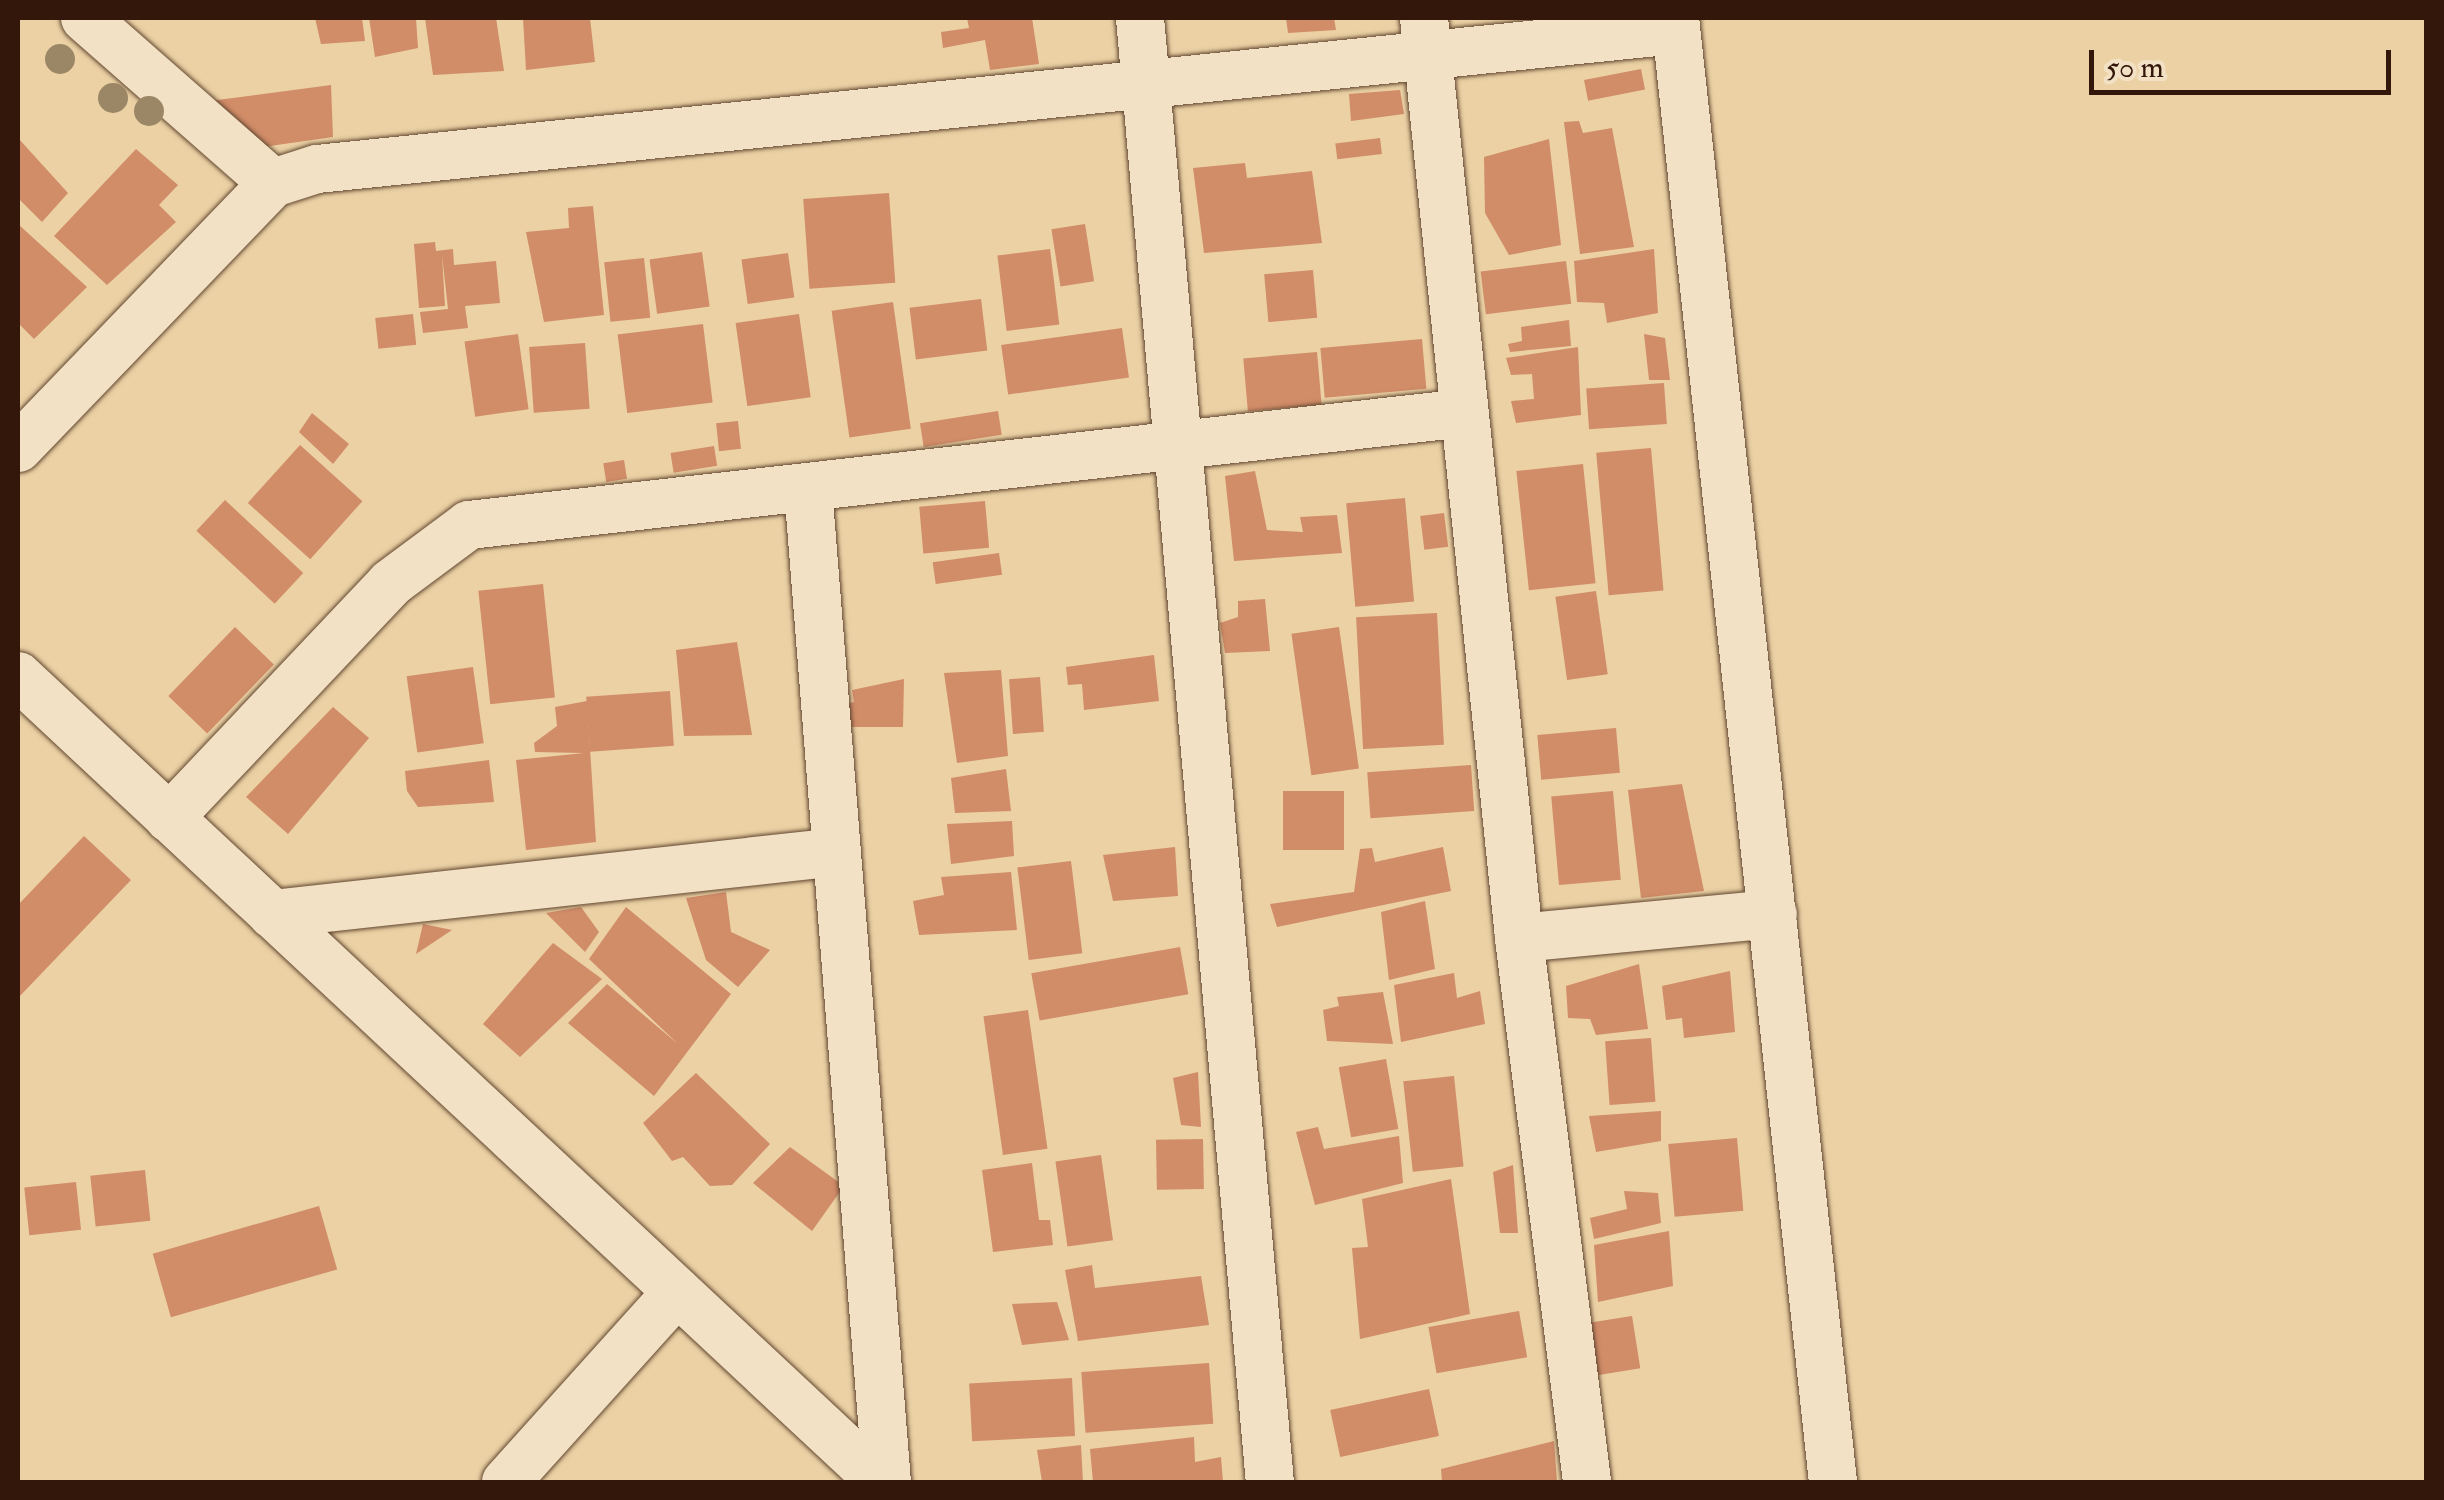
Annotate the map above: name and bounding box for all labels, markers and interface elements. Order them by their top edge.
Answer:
scale bar [2094,30,2396,92]
text: 50 m [2106,49,2164,86]

